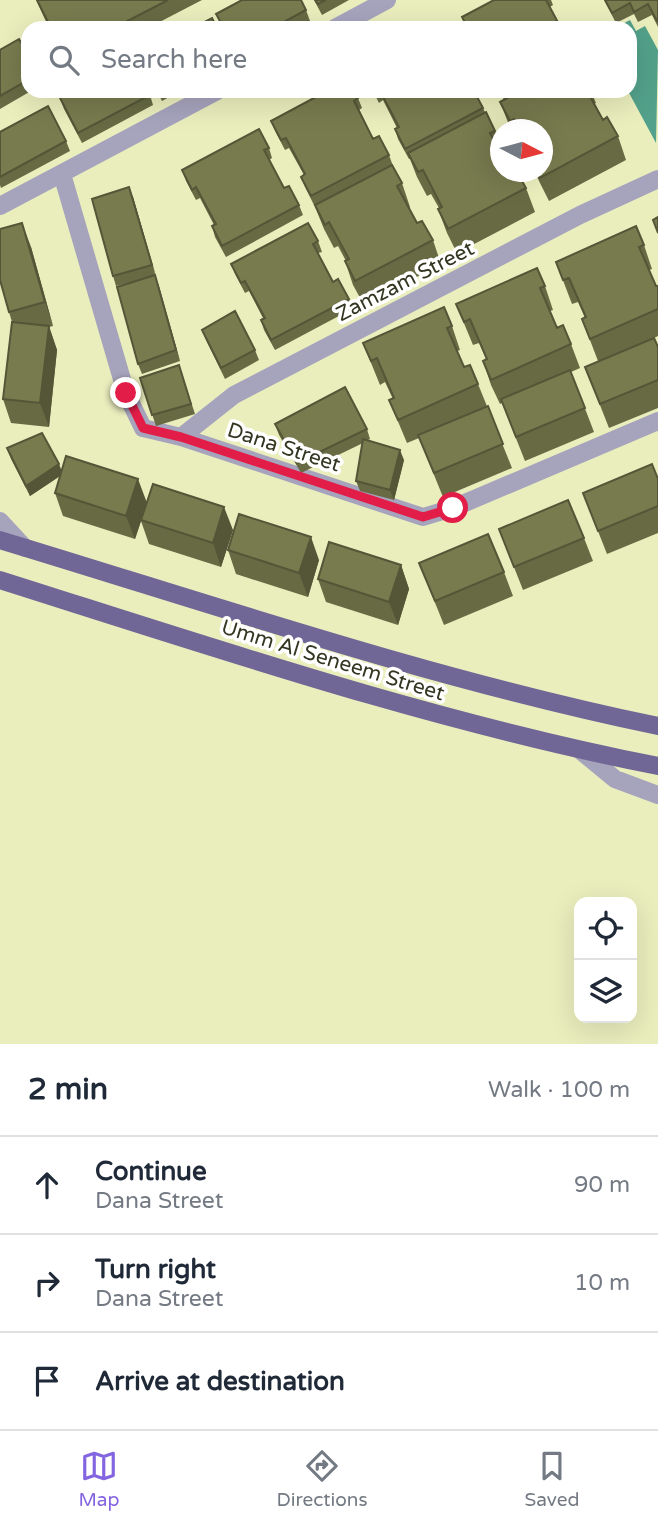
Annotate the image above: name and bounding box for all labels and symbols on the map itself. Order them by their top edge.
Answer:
north arrow [490,119,553,182]
street label: Zamzam Street [332,236,478,327]
route end [110,377,141,408]
street label: Dana Street [224,417,344,478]
route start [437,492,468,523]
street label: Umm Al Seneem Street [218,615,447,706]

